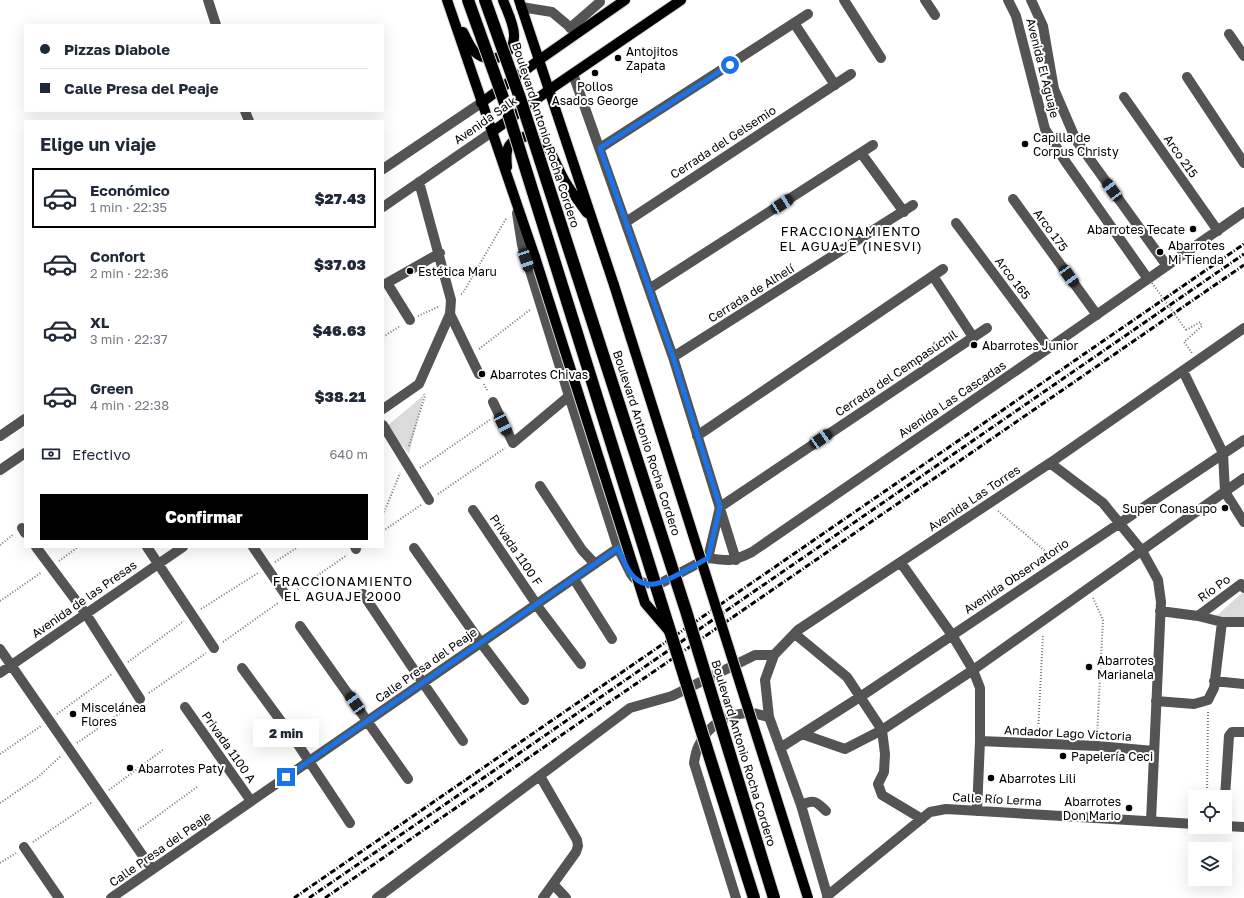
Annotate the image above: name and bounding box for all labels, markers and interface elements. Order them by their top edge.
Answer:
street label: Avenida El Aguaje [1023,17,1063,119]
text: Pizzas Diabole [64,40,170,58]
street label: Boulevard Antonio Rocha Cordero [509,40,583,230]
place label: Antojitos Zapata [626,44,678,73]
marker: Antojitos Zapata [613,53,623,63]
route start [721,56,739,74]
marker: Pollos Asados George [590,68,600,78]
text: Calle Presa del Peaje [64,79,219,97]
place label: Pollos Asados George [552,79,638,108]
street label: Avenida Salk [451,93,520,147]
street label: Cerrada del Gelsemio [667,102,779,182]
place label: Capilla de Corpus Christy [1033,130,1119,159]
street label: Arco 215 [1161,132,1201,180]
text: Elige un viaje [40,133,156,155]
marker: Capilla de Corpus Christy [1020,139,1030,149]
car [1100,177,1124,203]
icon: car [42,180,78,216]
text: Económico [90,181,170,199]
text: $27.43 [315,189,366,207]
car [769,192,795,216]
text: 1 min · 22:35 [90,199,167,215]
street label: Arco 175 [1031,206,1071,254]
place label: Abarrotes Tecate [1087,222,1185,237]
district label: FRACCIONAMIENTO EL AGUAJE (INESVI) [779,223,923,254]
marker: Abarrotes Tecate [1188,224,1198,234]
place label: Abarrotes Mi Tienda [1168,238,1225,267]
icon: car [42,246,78,282]
text: Confort [90,247,145,265]
car [517,247,535,273]
marker: Abarrotes Mi Tienda [1155,247,1165,257]
street label: Arco 165 [992,254,1034,302]
text: $37.03 [314,255,366,273]
street label: Cerrada de Alhelí [705,260,797,326]
car [1057,263,1081,289]
place label: Estética Maru [418,264,497,279]
text: 2 min · 22:36 [90,265,169,281]
marker: Estética Maru [405,266,415,276]
icon: car [42,312,78,348]
text: XL [90,313,109,331]
text: $46.63 [313,321,366,339]
street label: Cerrada del Cempasúchil [832,326,960,419]
text: 3 min · 22:37 [90,331,168,347]
place label: Abarrotes Junior [982,338,1078,353]
marker: Abarrotes Junior [969,340,979,350]
street label: Boulevard Antonio Rocha Cordero [610,348,684,538]
street label: Avenida Las Cascadas [895,357,1009,441]
place label: Abarrotes Chivas [490,367,588,382]
marker: Abarrotes Chivas [477,369,487,379]
icon: car [42,378,78,414]
text: Green [90,379,133,397]
text: $38.21 [315,387,366,405]
text: 4 min · 22:38 [90,397,169,413]
car [492,411,514,437]
car [808,427,834,451]
icon: cash [40,443,62,465]
text: Efectivo [72,445,130,463]
text: 640 m [329,446,368,462]
street label: Avenida Las Torres [925,462,1023,534]
button: Confirmar [40,494,368,540]
place label: Super Conasupo [1122,501,1217,516]
marker: Super Conasupo [1220,503,1230,513]
street label: Privada 1100 F [487,512,545,588]
street label: Avenida Observatorio [961,535,1071,617]
street label: Avenida de las Presas [29,557,139,641]
street label: Río Po [1195,571,1233,605]
district label: FRACCIONAMIENTO EL AGUAJE 2000 [273,573,413,604]
street label: Calle Presa del Peaje [372,624,480,706]
place label: Abarrotes Marianela [1097,653,1154,682]
street label: Boulevard Antonio Rocha Cordero [708,658,780,848]
marker: Abarrotes Marianela [1084,662,1094,672]
car [343,690,367,716]
place label: Miscelánea Flores [81,700,146,729]
street label: Privada 1100 A [199,708,259,786]
marker: Miscelánea Flores [68,709,78,719]
callout: 2 min [253,719,319,747]
street label: Andador Lago Victoria [1004,722,1132,744]
text: 2 min [269,725,303,741]
place label: Papelería Ceci [1071,749,1153,764]
marker: Papelería Ceci [1058,751,1068,761]
place label: Abarrotes Paty [138,761,224,776]
marker: Abarrotes Paty [125,763,135,773]
route end [277,768,295,786]
place label: Abarrotes Lili [999,771,1076,786]
marker: Abarrotes Lili [986,773,996,783]
street label: Calle Río Lerma [952,789,1042,809]
map controls [1188,790,1232,886]
button: locate [1188,790,1232,834]
place label: Abarrotes Don Mario [1063,794,1121,823]
marker: Abarrotes Don Mario [1124,803,1134,813]
street label: Calle Presa del Peaje [106,808,214,890]
button: layers [1188,842,1232,886]

